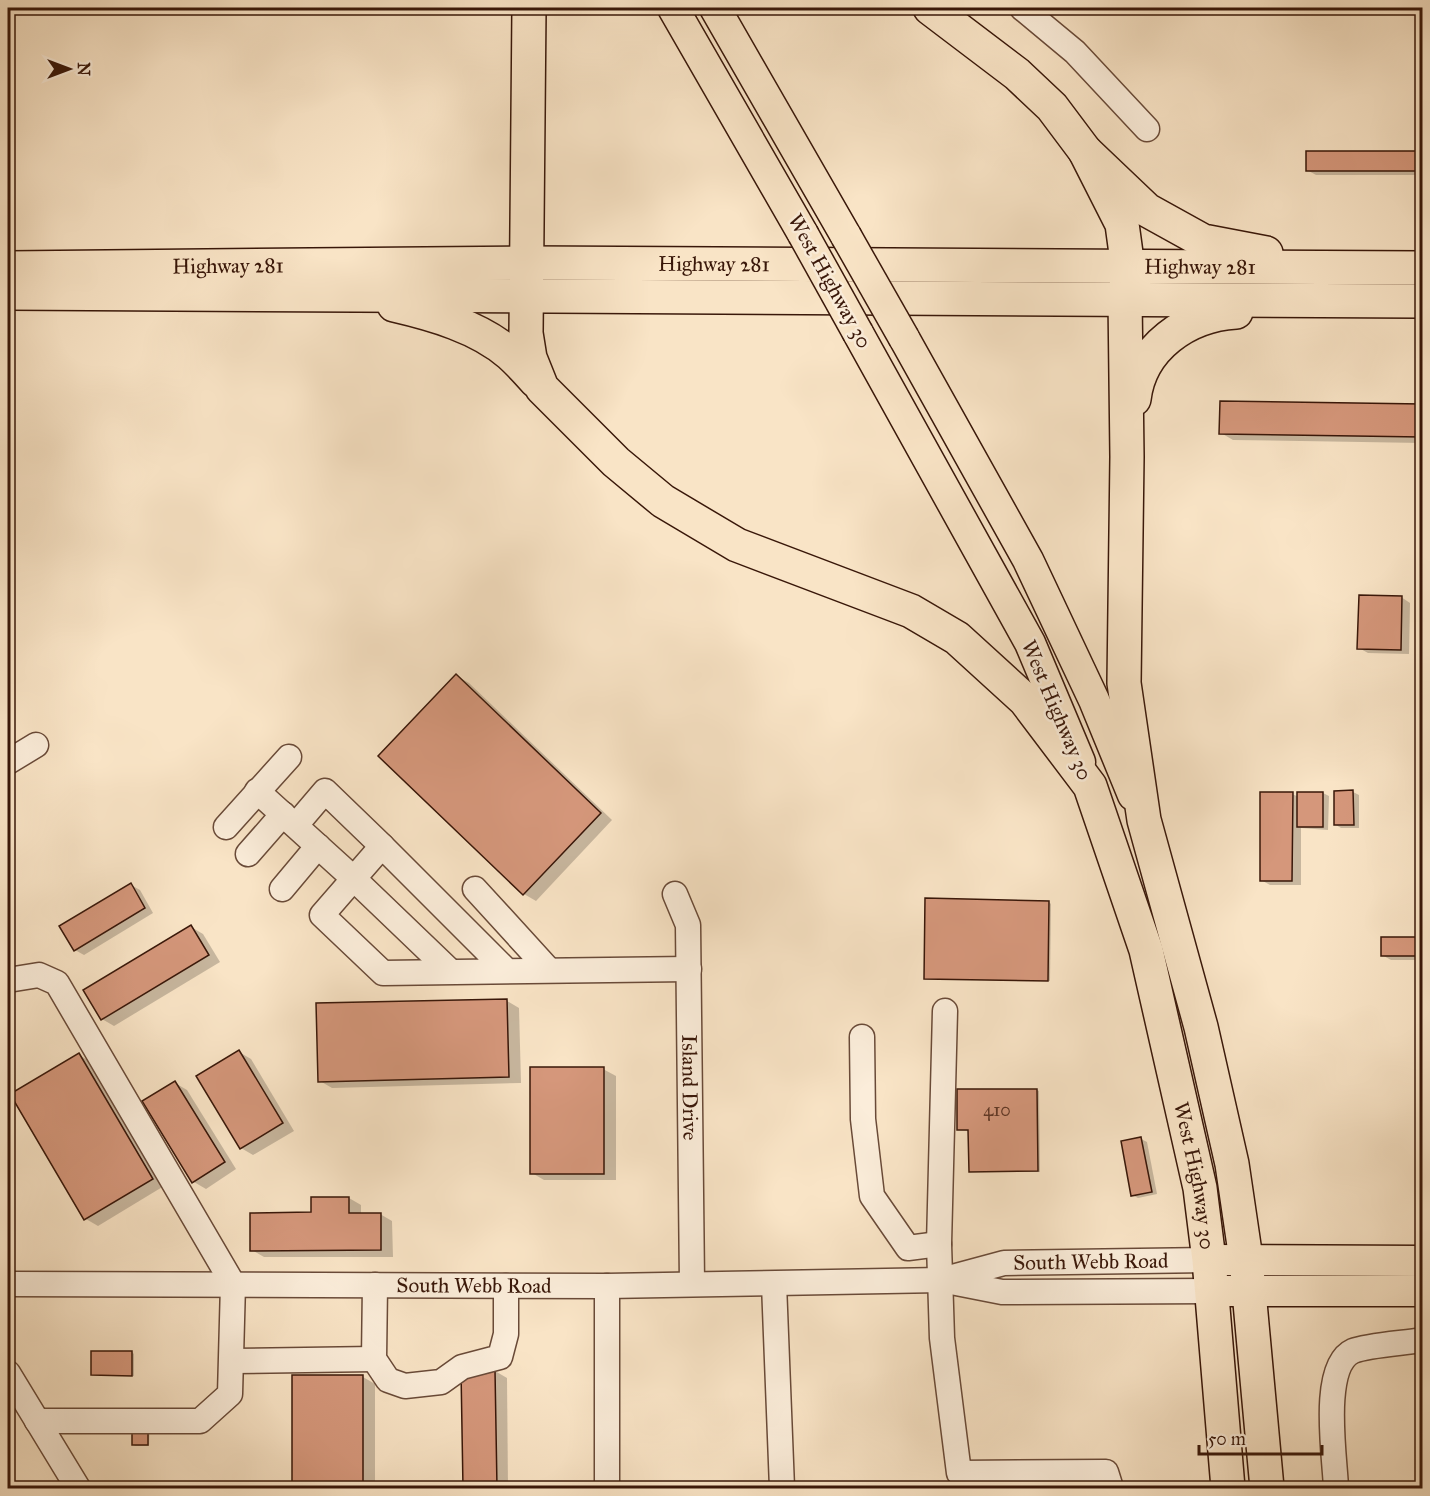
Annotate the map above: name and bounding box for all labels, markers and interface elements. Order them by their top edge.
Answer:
north arrow [39,39,99,99]
text: N [74,62,93,76]
street label: West Highway 30 [782,209,878,353]
street label: Highway 281 [658,251,770,277]
street label: Highway 281 [172,252,284,279]
street label: Highway 281 [1144,253,1256,280]
street label: West Highway 30 [1016,636,1098,784]
street label: Island Drive [676,1034,703,1141]
house number: 410 [983,1099,1011,1121]
street label: West Highway 30 [1168,1099,1221,1251]
street label: South Webb Road [1013,1248,1169,1276]
street label: South Webb Road [396,1272,552,1299]
scale bar [1199,1418,1322,1456]
text: 50 m [1208,1428,1246,1450]

